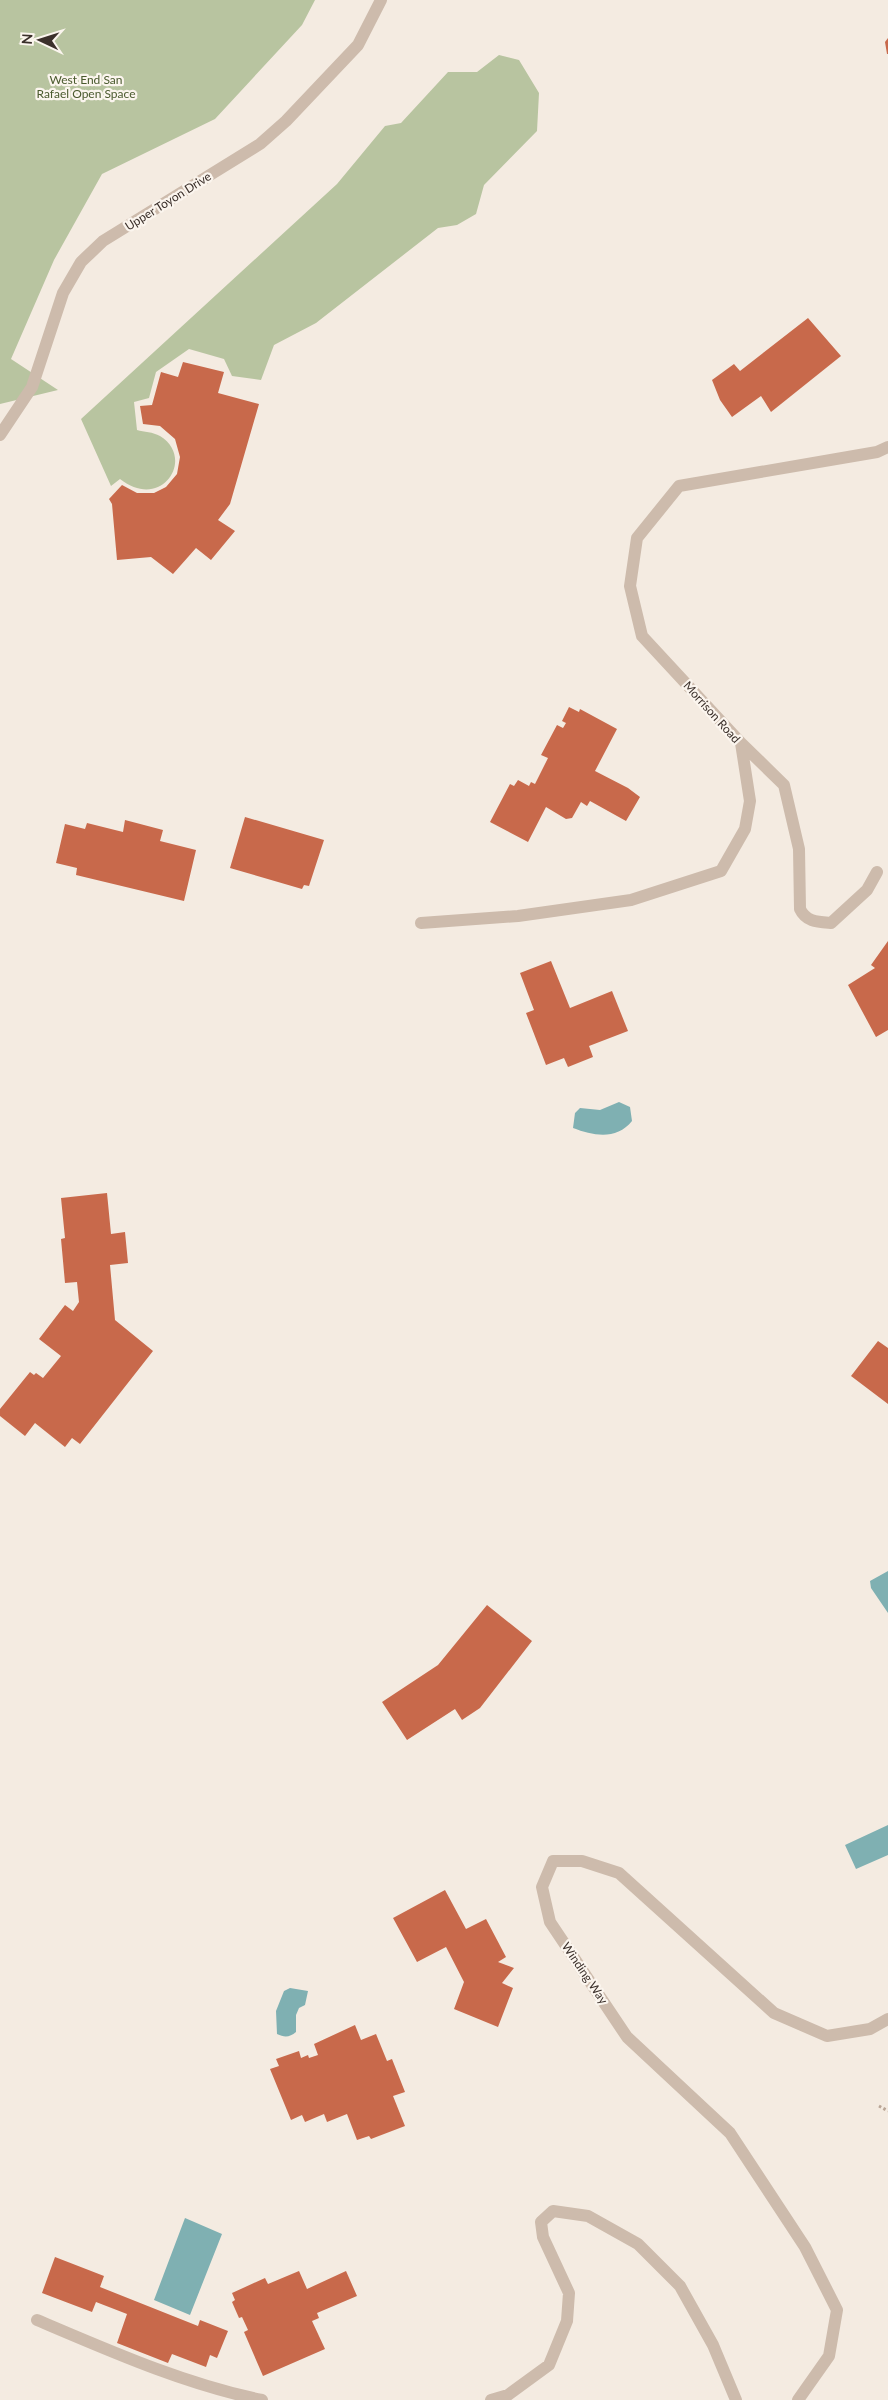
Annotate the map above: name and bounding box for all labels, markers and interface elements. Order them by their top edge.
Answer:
north arrow [15,15,65,65]
text: N [18,33,35,45]
park label: West End San Rafael Open Space [36,72,136,101]
street label: Upper Toyon Drive [122,168,214,234]
street label: Morrison Road [680,678,744,746]
street label: Winding Way [559,1939,612,2007]

